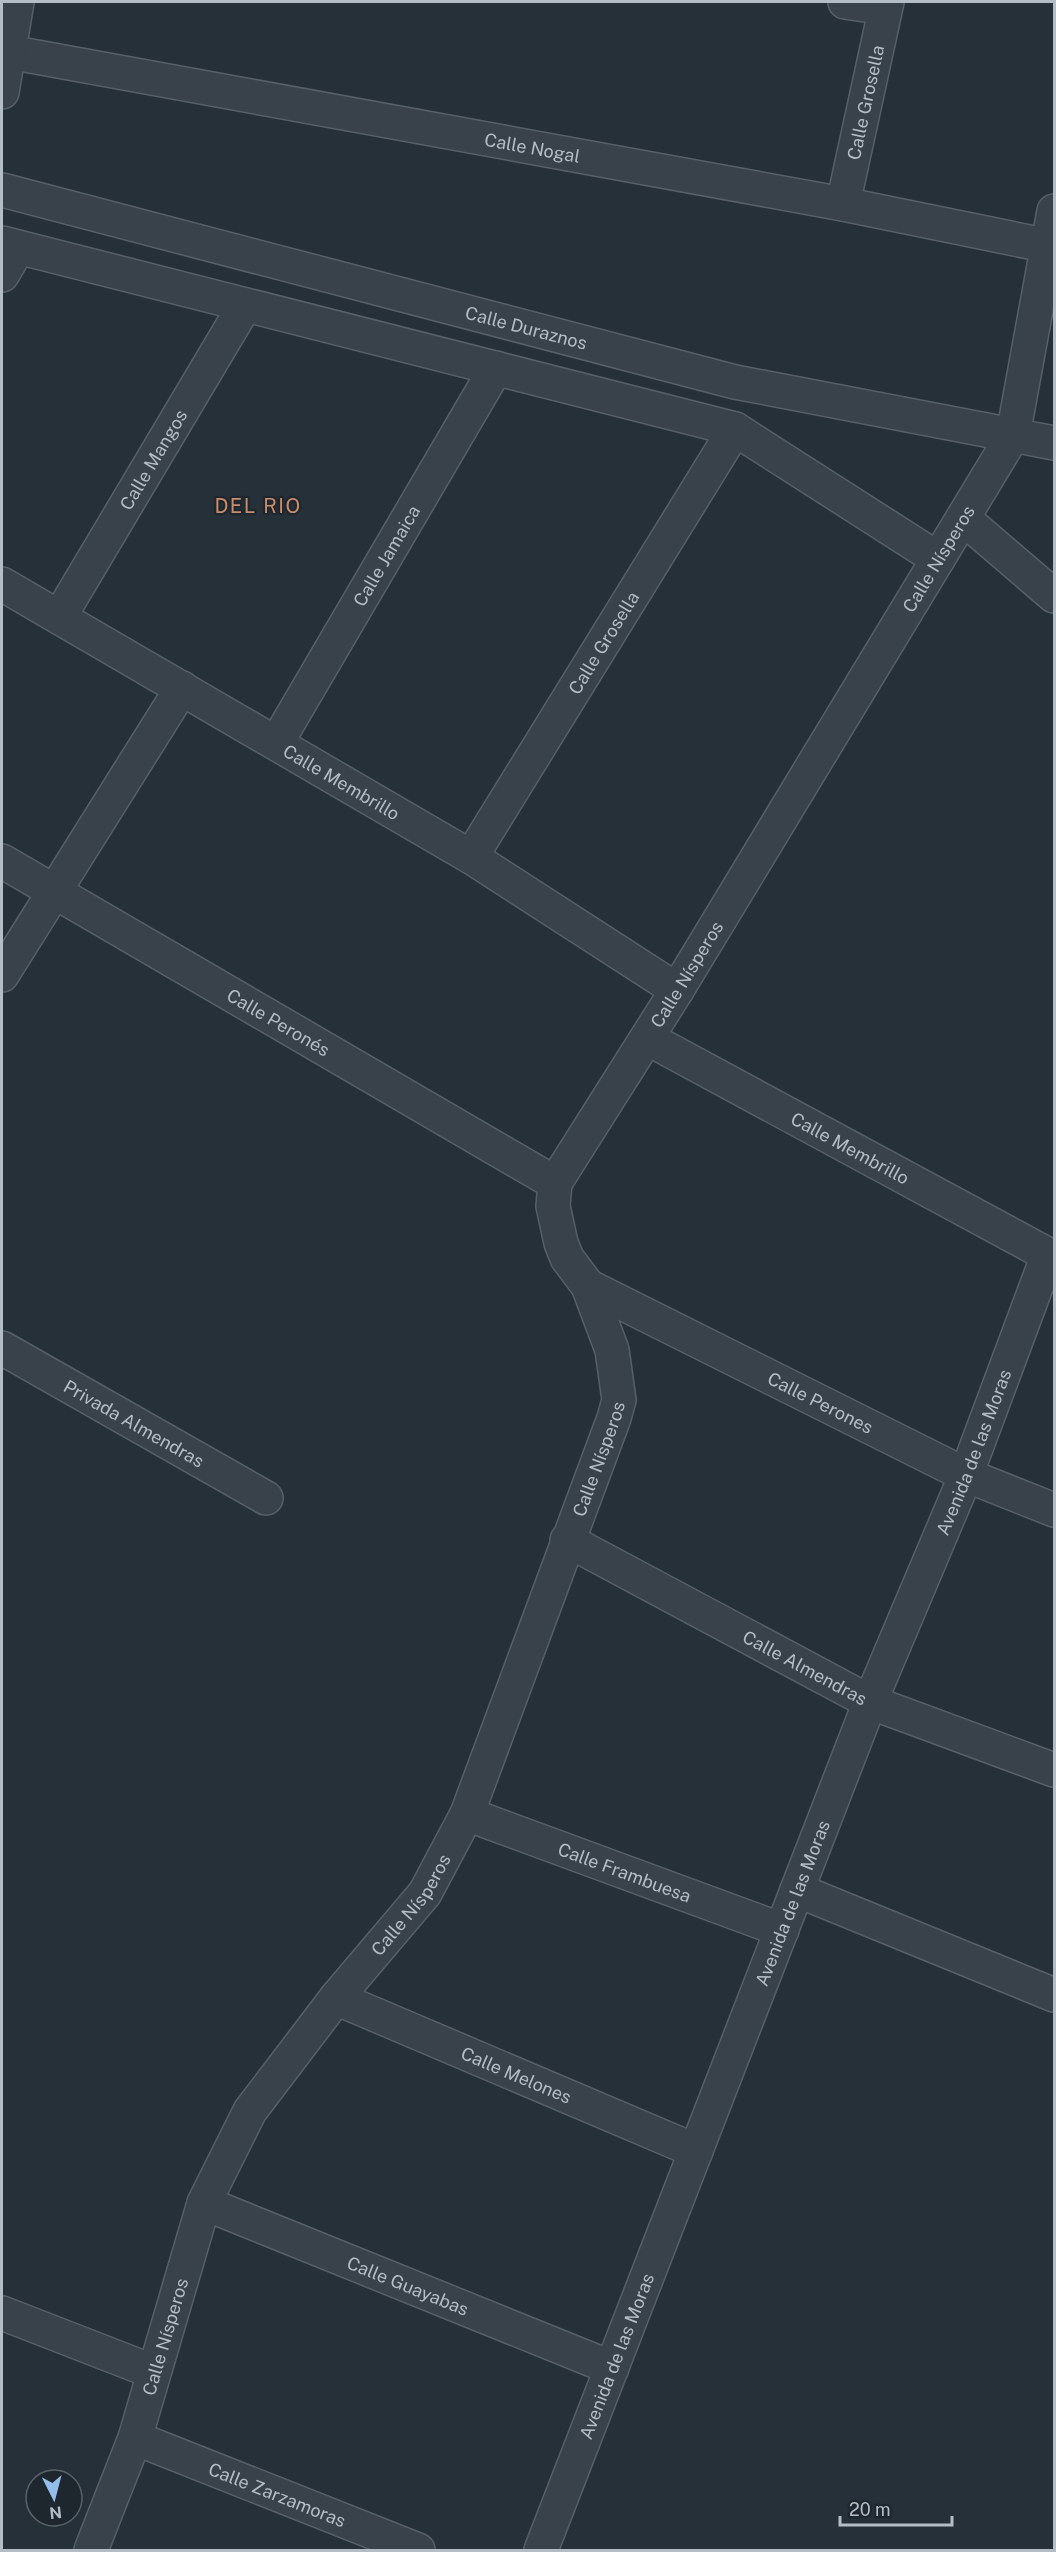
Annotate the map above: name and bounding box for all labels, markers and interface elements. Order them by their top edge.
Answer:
street label: Calle Grosella [842,43,888,162]
street label: Calle Nogal [483,128,582,166]
street label: Calle Duraznos [463,301,589,353]
street label: Calle Mangos [115,406,191,514]
district label: DEL RIO [214,494,302,518]
street label: Calle Jamaica [348,501,424,610]
street label: Calle Nísperos [898,501,979,616]
street label: Calle Grosella [564,587,643,698]
street label: Calle Membrillo [280,740,404,824]
street label: Calle Nísperos [646,917,727,1031]
street label: Calle Peronés [223,984,334,1060]
street label: Calle Membrillo [787,1107,913,1188]
street label: Avenida de las Moras [931,1366,1015,1538]
street label: Calle Perones [764,1367,877,1437]
street label: Privada Almendras [60,1375,208,1471]
street label: Calle Nísperos [568,1399,629,1519]
street label: Calle Almendras [739,1626,871,1709]
street label: Avenida de las Moras [750,1817,834,1989]
street label: Calle Frambuesa [555,1838,694,1906]
street label: Calle Nísperos [366,1850,454,1960]
street label: Calle Melones [458,2042,575,2107]
street label: Calle Guayabas [344,2252,472,2319]
street label: Avenida de las Moras [575,2270,658,2442]
street label: Calle Nísperos [138,2276,192,2398]
street label: Calle Zarzamoras [206,2458,349,2531]
north arrow [24,2468,84,2528]
scale bar [840,2489,952,2527]
text: 20 m [849,2499,891,2520]
text: N [48,2502,63,2523]

